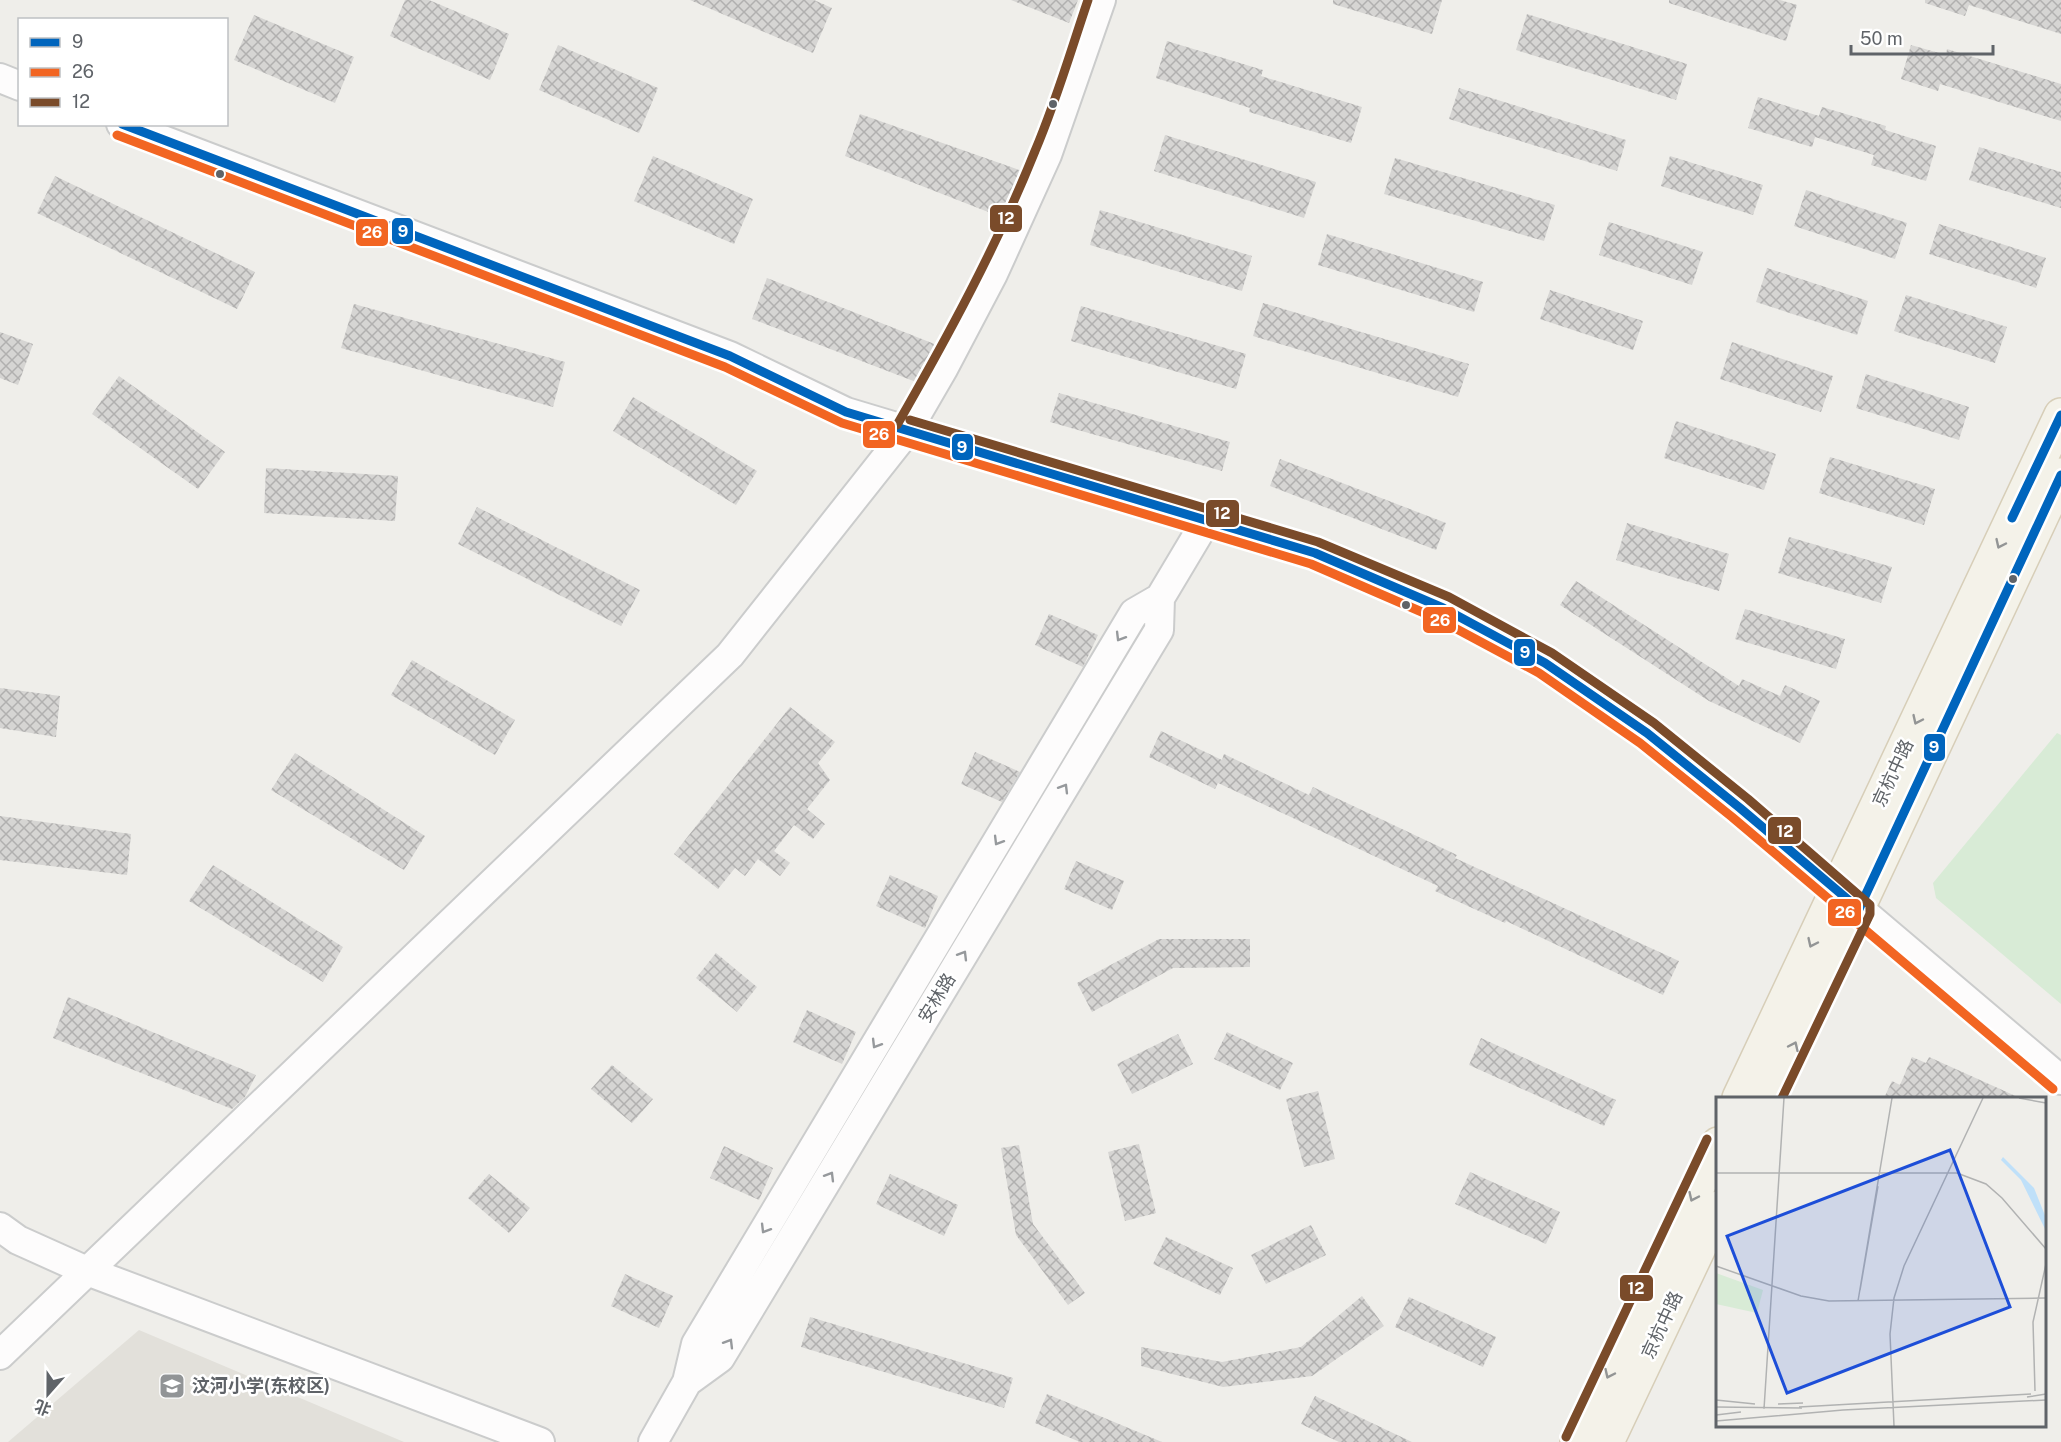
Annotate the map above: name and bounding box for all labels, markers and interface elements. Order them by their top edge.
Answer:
legend [18,18,228,126]
scale bar [1851,18,1994,56]
text: 50 m [1860,28,1903,49]
text: 9 [72,31,83,52]
text: 26 [72,61,94,82]
text: 12 [72,91,90,112]
unlabelled marker [1047,98,1059,110]
unlabelled marker [214,168,226,180]
line badge: 12 [989,204,1023,233]
text: 12 [997,209,1015,228]
line badge: 9 [391,217,414,245]
line badge: 26 [355,218,389,247]
text: 9 [398,222,408,241]
text: 26 [362,223,382,242]
line badge: 26 [862,420,896,449]
text: 26 [869,425,889,444]
line badge: 9 [951,433,974,461]
text: 9 [957,438,967,457]
line badge: 12 [1205,499,1240,528]
text: 12 [1213,504,1231,523]
one-way arrow [1996,537,2008,548]
unlabelled marker [2007,573,2019,585]
unlabelled marker [1400,599,1412,611]
line badge: 26 [1422,606,1457,634]
text: 26 [1430,611,1450,630]
one-way arrow [1116,631,1127,641]
line badge: 9 [1513,638,1536,667]
text: 9 [1520,643,1530,662]
one-way arrow [1913,714,1925,725]
line badge: 9 [1923,733,1946,762]
street label: 京杭中路 [1868,736,1917,810]
text: 9 [1929,738,1939,757]
one-way arrow [1056,784,1068,794]
line badge: 12 [1767,816,1802,845]
text: 12 [1776,822,1794,841]
one-way arrow [994,835,1006,845]
line badge: 26 [1827,898,1862,927]
text: 26 [1835,903,1855,922]
one-way arrow [1808,937,1820,948]
one-way arrow [956,951,967,961]
street label: 安林路 [914,969,959,1026]
one-way arrow [872,1038,884,1048]
one-way arrow [1787,1041,1799,1052]
inset map [1716,1097,2046,1427]
one-way arrow [822,1172,834,1182]
one-way arrow [1688,1191,1700,1202]
one-way arrow [761,1223,773,1233]
line badge: 12 [1619,1274,1654,1302]
text: 12 [1627,1279,1645,1298]
street label: 京杭中路 [1637,1288,1686,1362]
one-way arrow [722,1339,733,1349]
north arrow [18,1364,78,1424]
one-way arrow [1605,1367,1617,1378]
school or university icon: 汶河小学(东校区) [157,1371,187,1401]
place label: 汶河小学(东校区) [192,1375,330,1396]
text: 北 [32,1396,54,1419]

